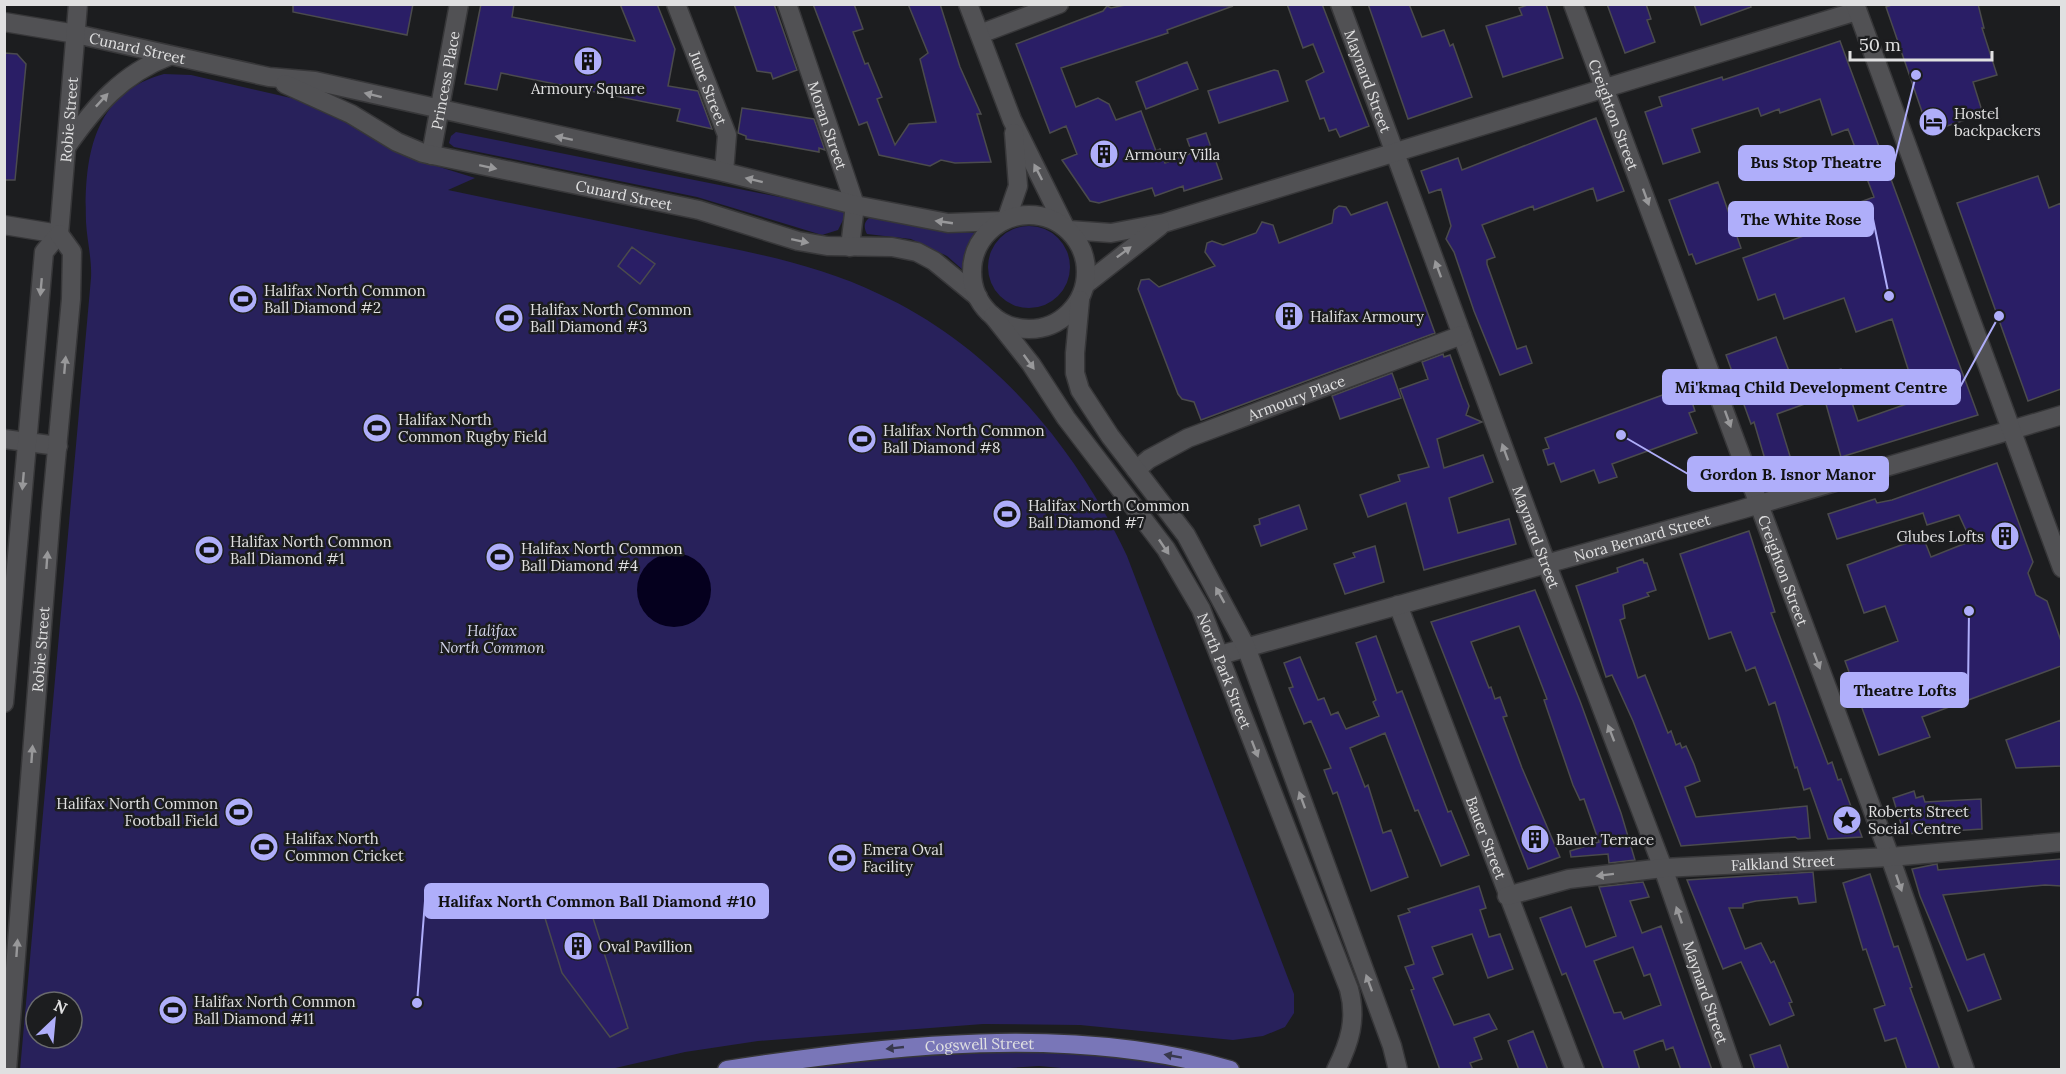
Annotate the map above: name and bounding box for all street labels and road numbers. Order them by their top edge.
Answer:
street label: Maynard Street [1341,27,1396,135]
street label: Cunard Street [87,28,188,68]
street label: Princess Place [426,30,463,131]
street label: June Street [685,47,732,128]
street label: Creighton Street [1585,56,1643,173]
street label: Robie Street [55,76,81,163]
street label: Moran Street [804,79,852,172]
street label: Cunard Street [574,175,674,214]
street label: Armoury Place [1244,370,1348,425]
street label: Maynard Street [1509,483,1565,591]
street label: Nora Bernard Street [1571,509,1712,565]
street label: Creighton Street [1754,512,1813,628]
street label: Robie Street [27,606,53,693]
street label: North Park Street [1194,610,1256,732]
street label: Bauer Street [1462,794,1511,882]
street label: Falkland Street [1731,850,1836,874]
street label: Maynard Street [1679,938,1733,1047]
street label: Cogswell Street [924,1033,1034,1056]

